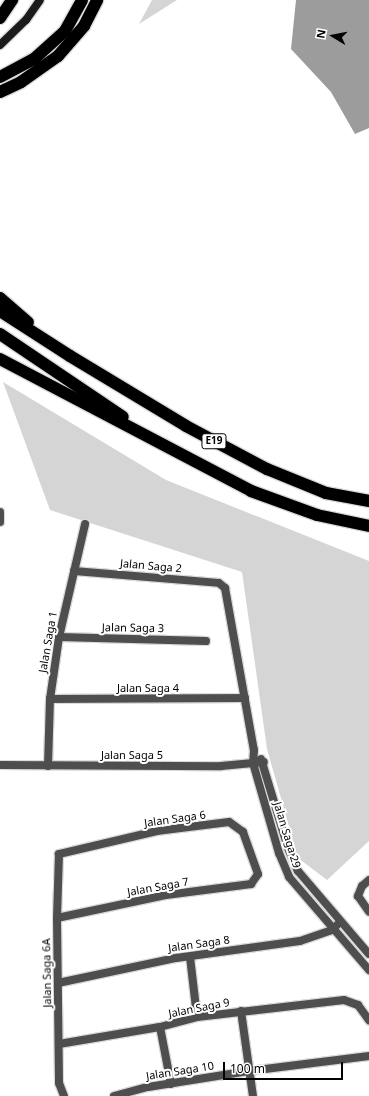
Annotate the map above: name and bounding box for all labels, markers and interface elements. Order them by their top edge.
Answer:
north arrow [313,16,353,56]
text: N [313,28,329,40]
road number: E19 [201,433,227,449]
street label: Jalan Saga 2 [119,557,183,575]
street label: Jalan Saga 1 [36,610,60,674]
street label: Jalan Saga 3 [102,621,164,635]
street label: Jalan Saga 4 [117,681,179,695]
street label: Jalan Saga 5 [101,748,163,762]
street label: Jalan Saga 29 [271,800,303,870]
street label: Jalan Saga 6 [143,808,207,830]
street label: Jalan Saga 7 [126,875,190,899]
street label: Jalan Saga 8 [167,933,231,955]
street label: Jalan Saga 6A [40,938,54,1008]
street label: Jalan Saga 9 [167,996,231,1020]
scale bar [225,1054,345,1080]
street label: Jalan Saga 10 [145,1059,215,1083]
text: 100 m [230,1060,265,1077]

